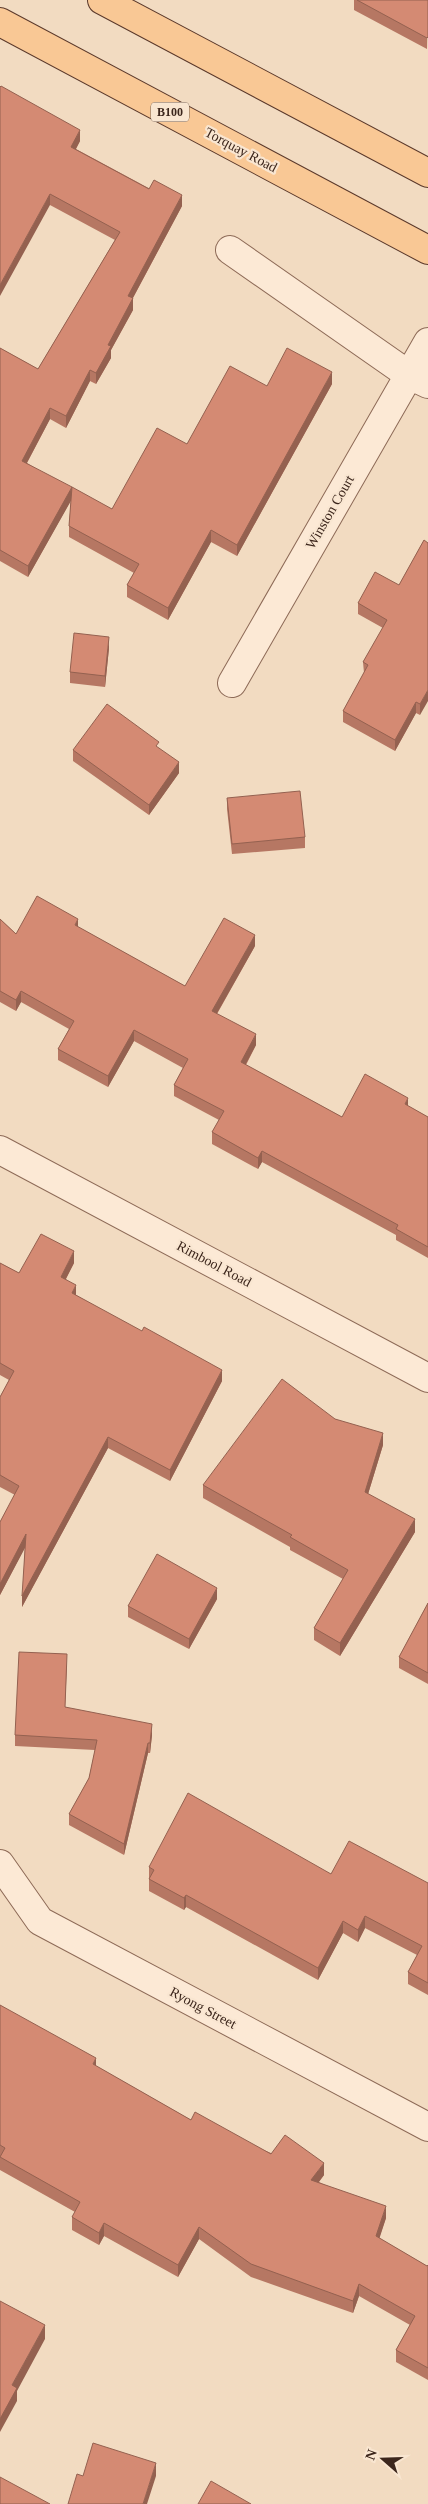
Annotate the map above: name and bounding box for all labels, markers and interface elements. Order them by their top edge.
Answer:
road number: B100 [151,102,189,121]
street label: Torquay Road [202,125,280,175]
street label: Winston Court [303,473,357,551]
street label: Rimbool Road [174,1238,254,1290]
street label: Ryong Street [167,1984,239,2032]
north arrow [358,2434,408,2484]
text: N [362,2447,380,2462]

